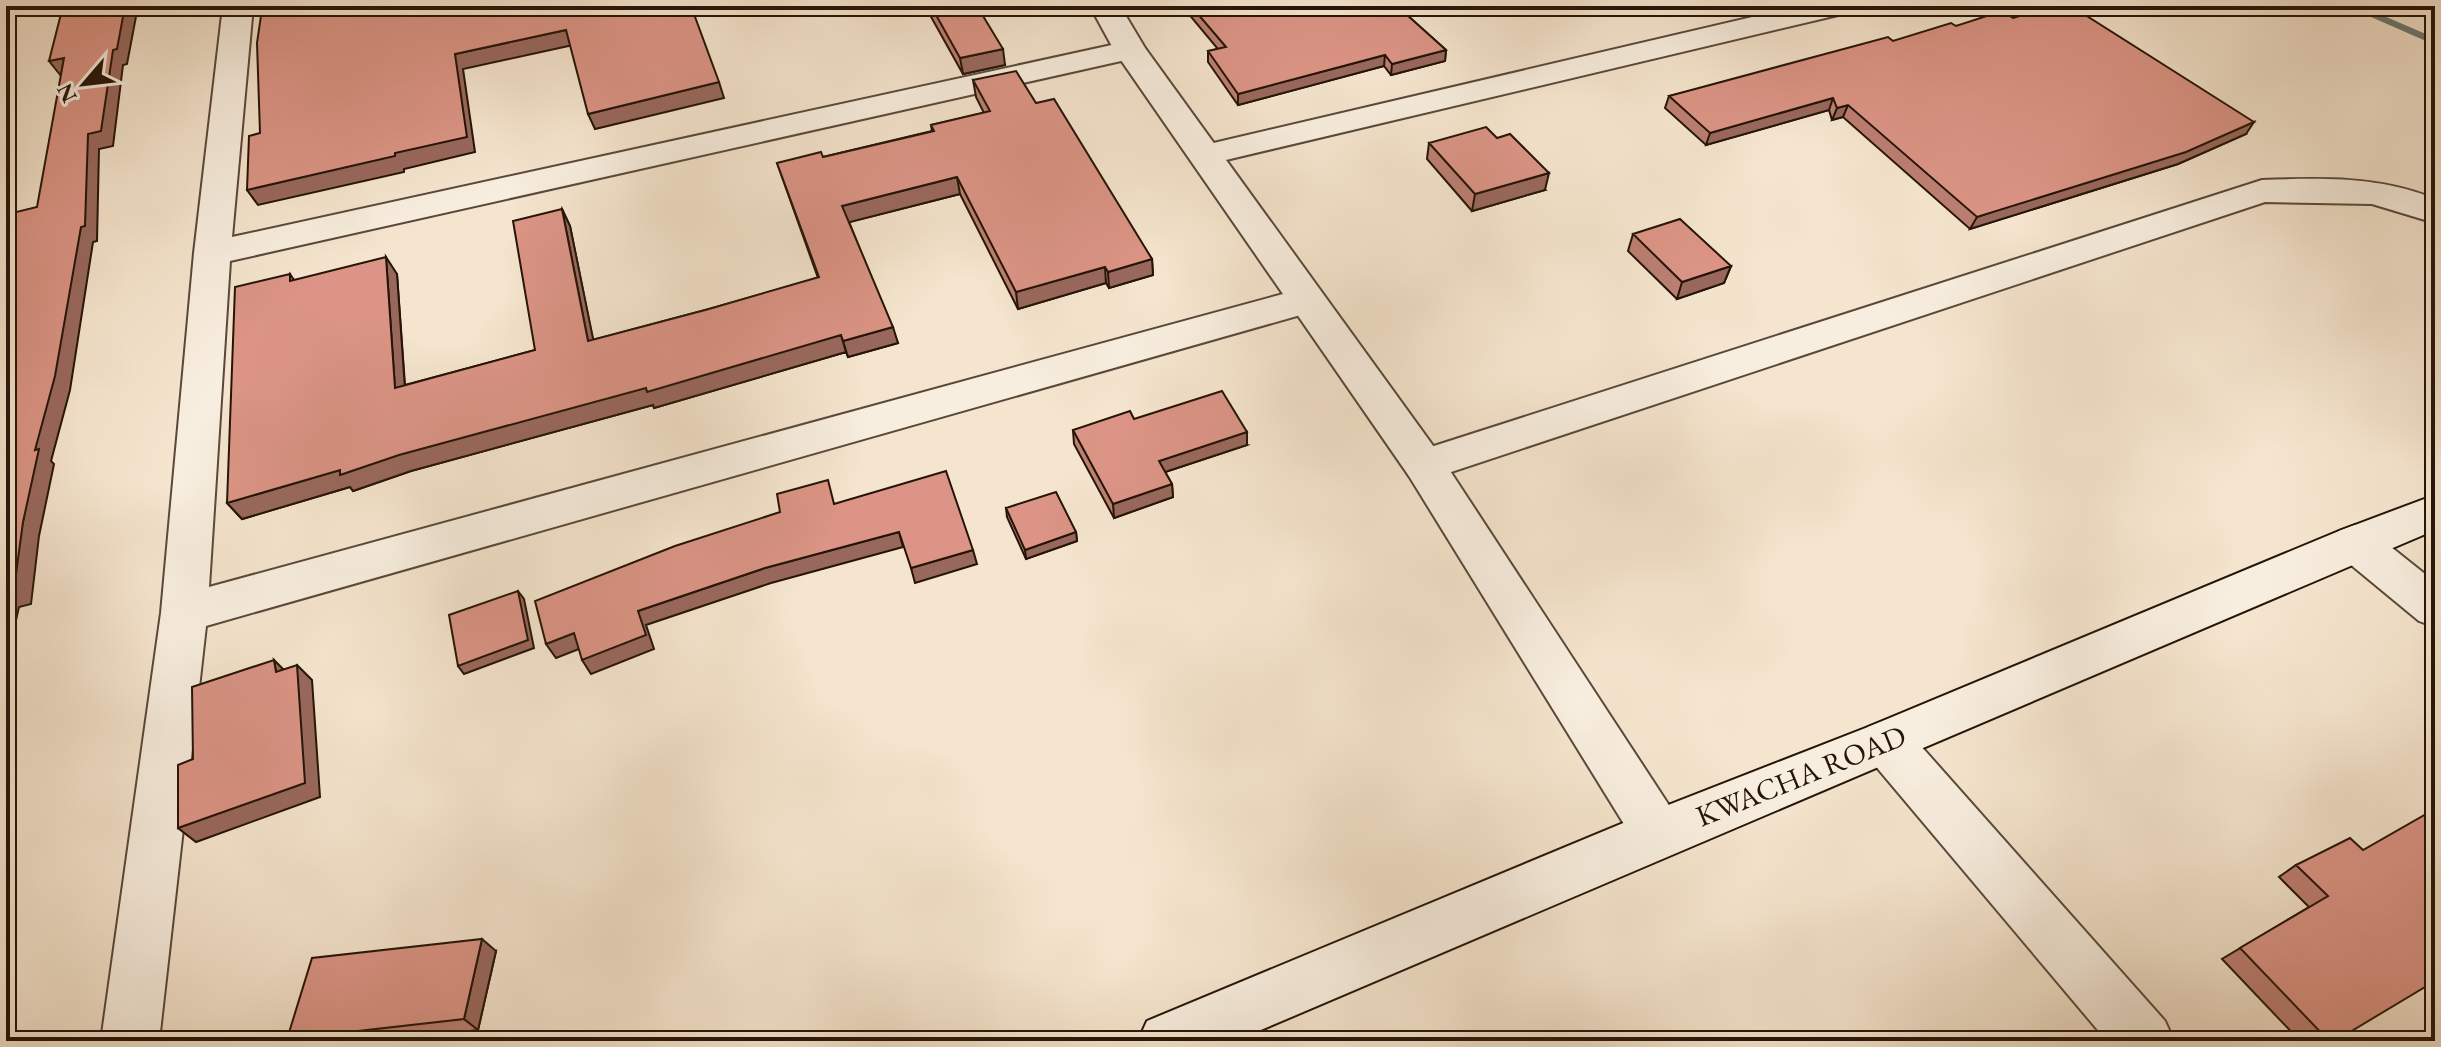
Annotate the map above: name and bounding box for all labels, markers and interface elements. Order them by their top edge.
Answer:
north arrow [44,44,124,124]
text: N [50,78,84,108]
street label: KWACHA ROAD [1690,716,1911,835]

